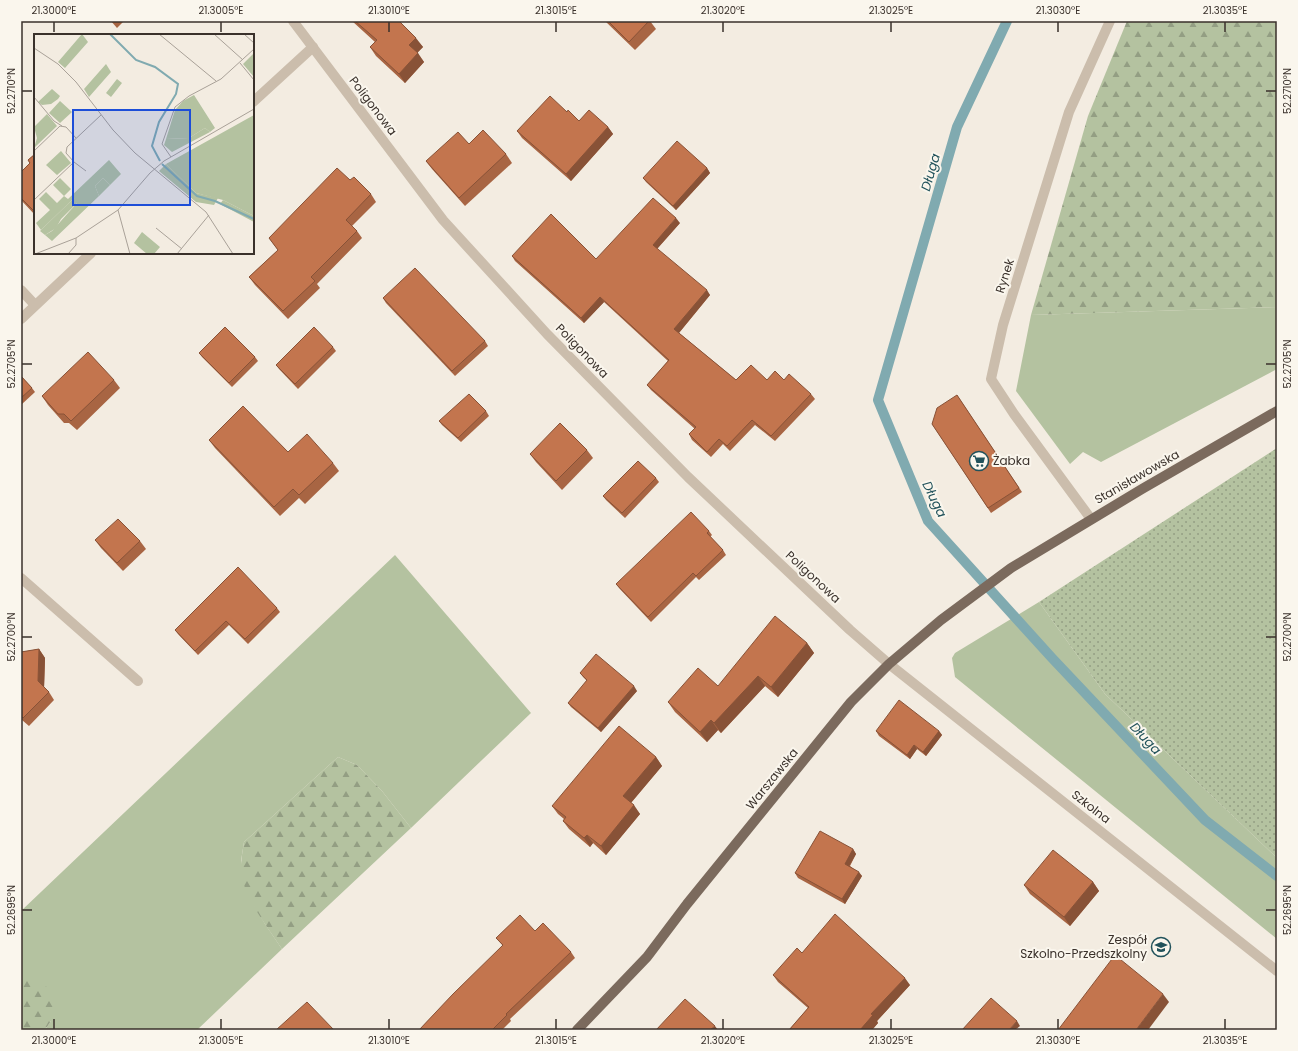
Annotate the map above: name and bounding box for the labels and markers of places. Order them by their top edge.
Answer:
supermarket icon: Żabka [968,450,990,472]
place label: Żabka [993,452,1030,469]
place label: Zespół Szkolno-Przedszkolny [1020,931,1147,962]
school or university icon: Zespół Szkolno-Przedszkolny [1150,936,1172,958]

